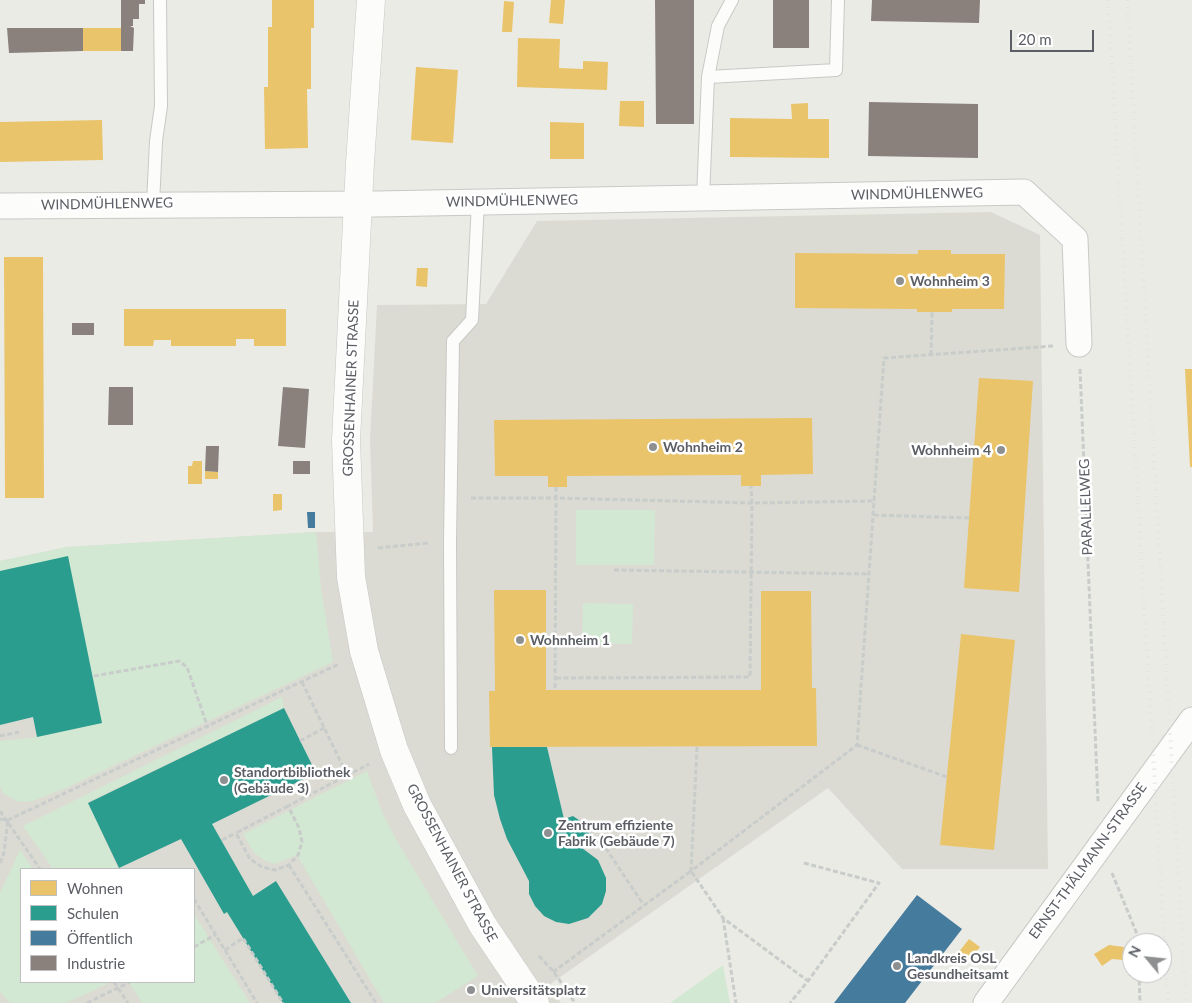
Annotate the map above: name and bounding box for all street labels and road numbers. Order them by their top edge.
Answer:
street label: WINDMÜHLENWEG [851,184,983,204]
street label: WINDMÜHLENWEG [446,191,578,211]
street label: WINDMÜHLENWEG [41,194,173,214]
street label: GROSSENHAINER STRASSE [340,299,362,477]
street label: PARALLELWEG [1076,458,1096,556]
street label: ERNST-THÄLMANN-STRASSE [1026,780,1150,942]
street label: GROSSENHAINER STRASSE [403,781,501,945]

